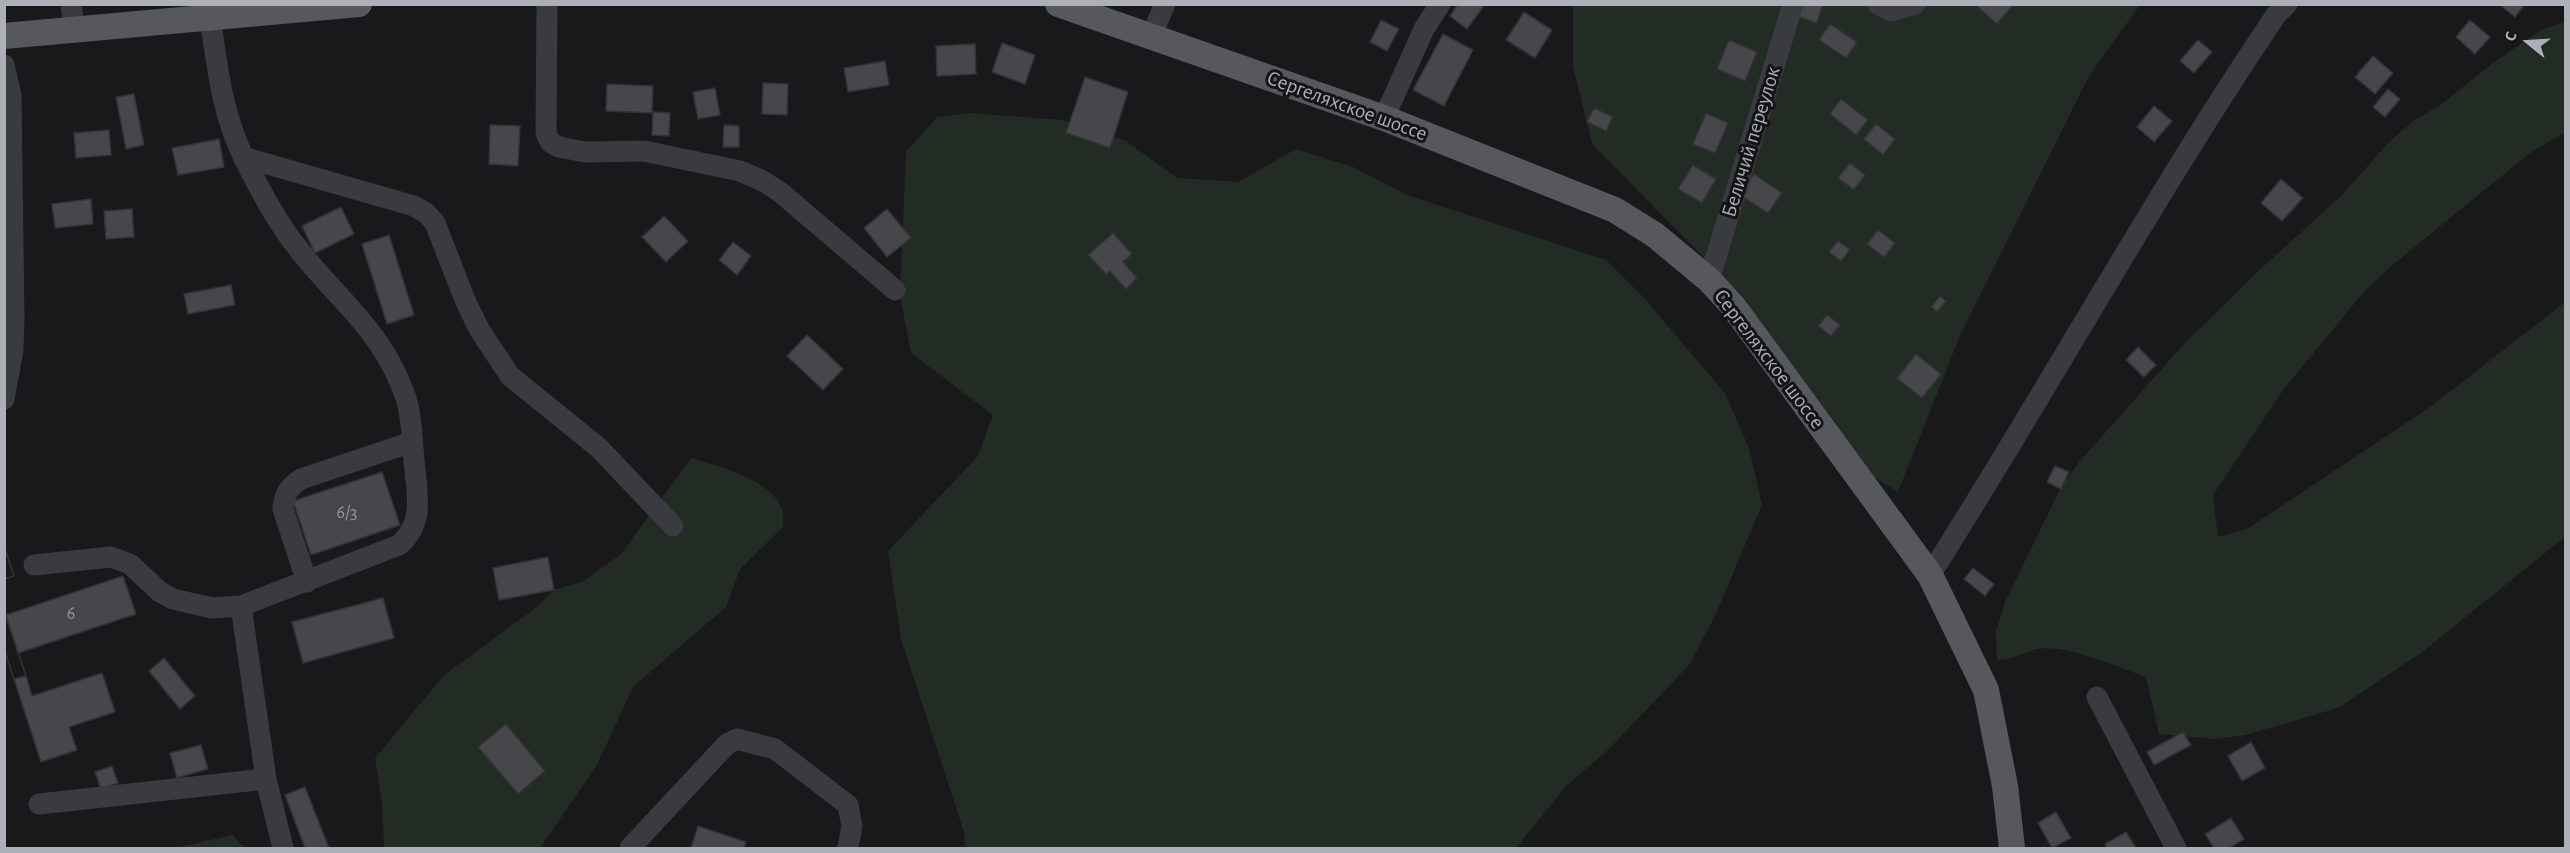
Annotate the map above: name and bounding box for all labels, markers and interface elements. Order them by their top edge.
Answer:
north arrow [2498,12,2558,72]
text: С [2502,30,2520,43]
street label: Беличий переулок [1716,64,1786,220]
street label: Сергеляхское шоссе [1263,65,1431,147]
street label: Сергеляхское шоссе [1708,284,1830,434]
house number: 6/3 [336,502,358,524]
house number: 6 [67,603,75,625]

